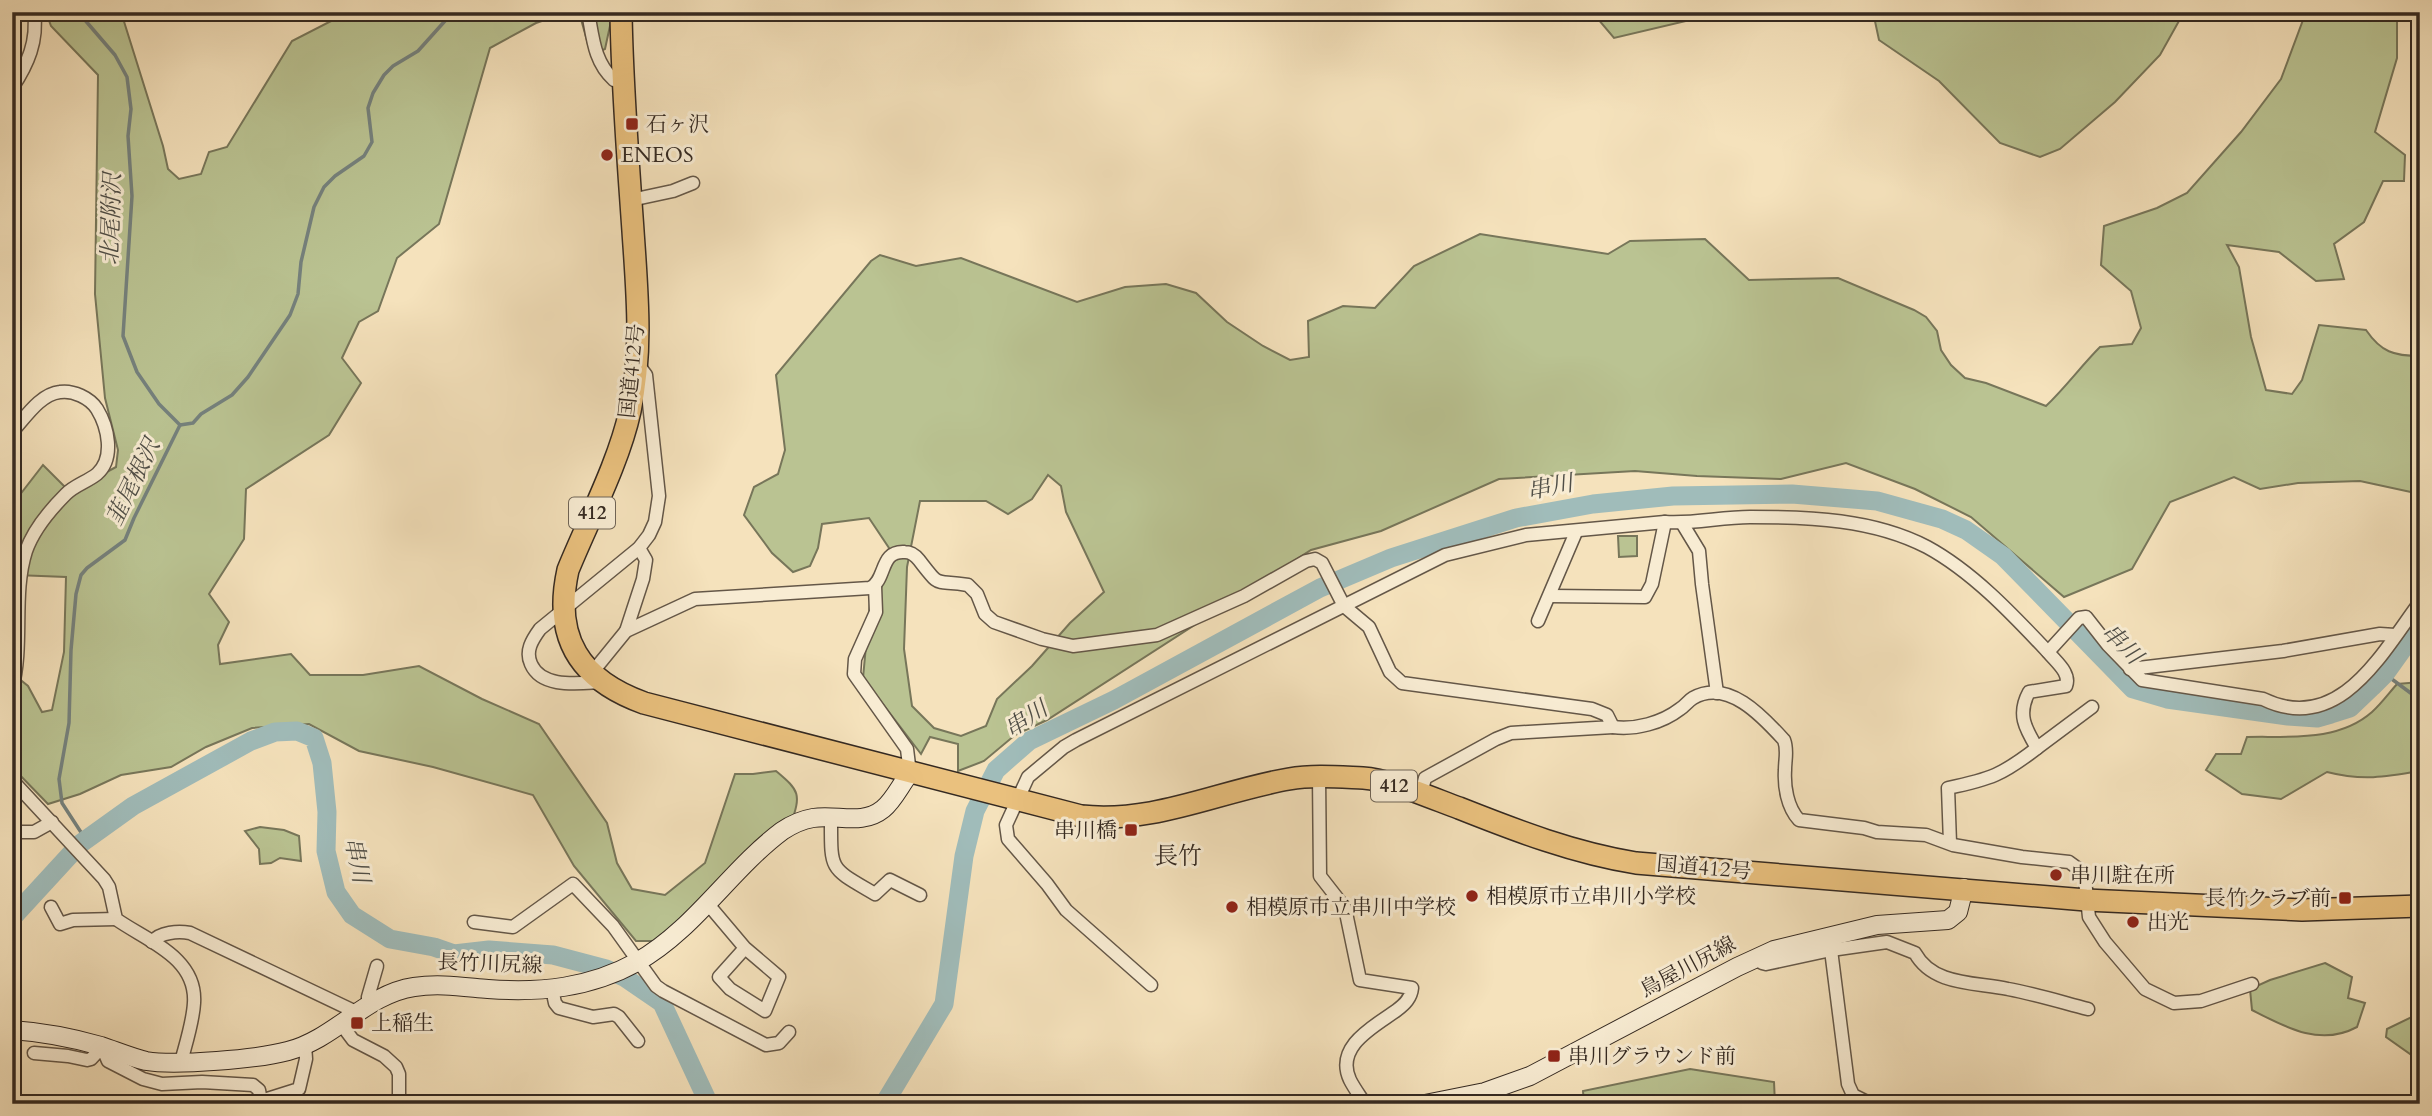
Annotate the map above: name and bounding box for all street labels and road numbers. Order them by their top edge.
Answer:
street label: 国道412号 [613,322,651,420]
road number: 412 [569,498,615,528]
road number: 412 [1371,771,1417,802]
street label: 国道412号 [1655,849,1753,887]
street label: 鳥屋川尻線 [1635,930,1741,1004]
street label: 長竹川尻線 [437,948,543,980]

